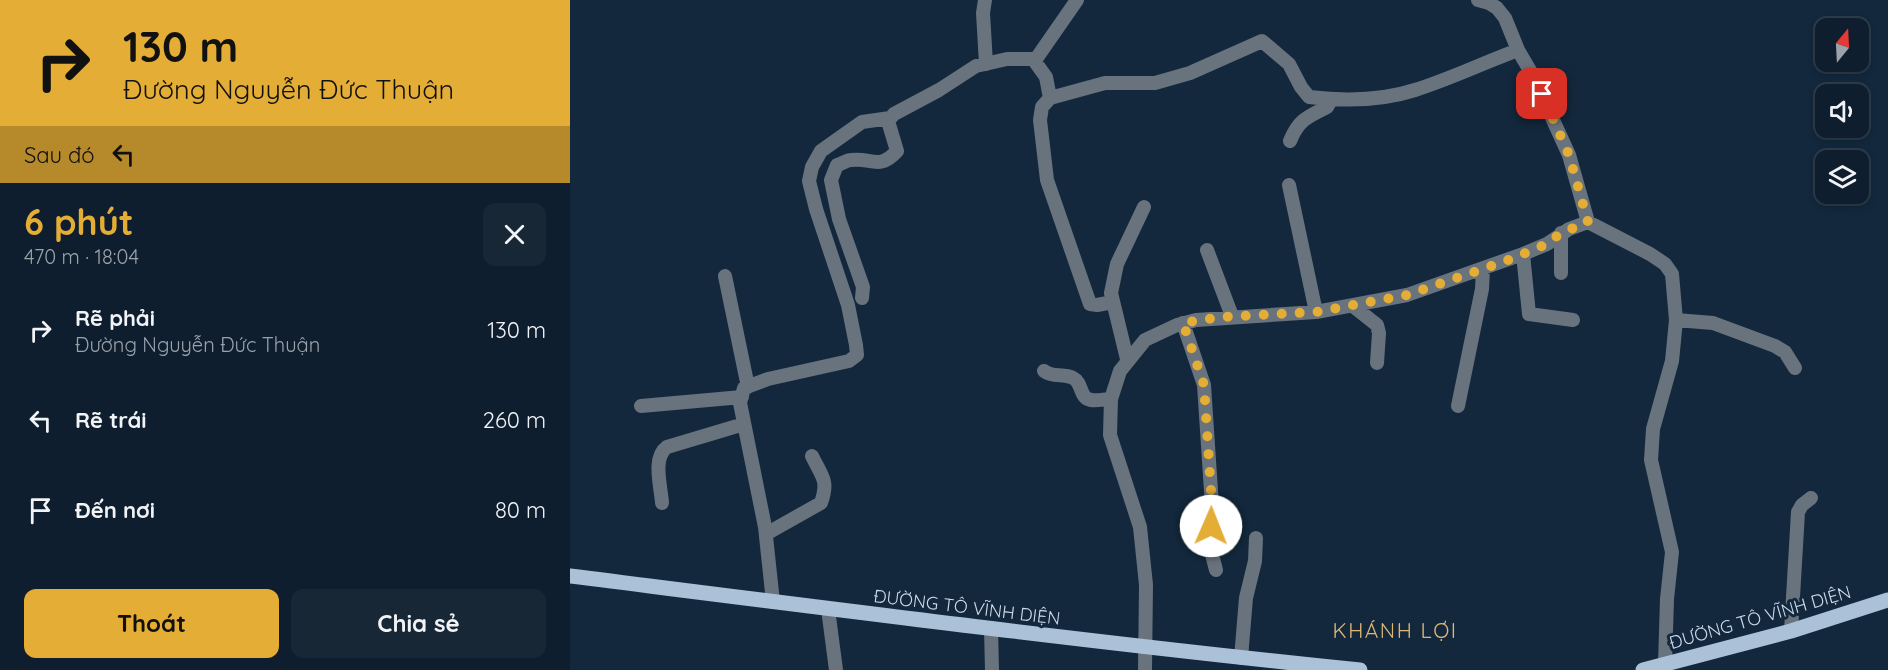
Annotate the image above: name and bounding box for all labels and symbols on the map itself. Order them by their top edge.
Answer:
north arrow [1815,18,1869,72]
pin [1516,68,1567,119]
position arrow [1179,494,1243,558]
street label: ĐƯỜNG TÔ VĨNH DIỆN [1667,580,1853,654]
street label: ĐƯỜNG TÔ VĨNH DIỆN [872,584,1062,630]
district label: KHÁNH LỢI [1332,617,1458,643]

